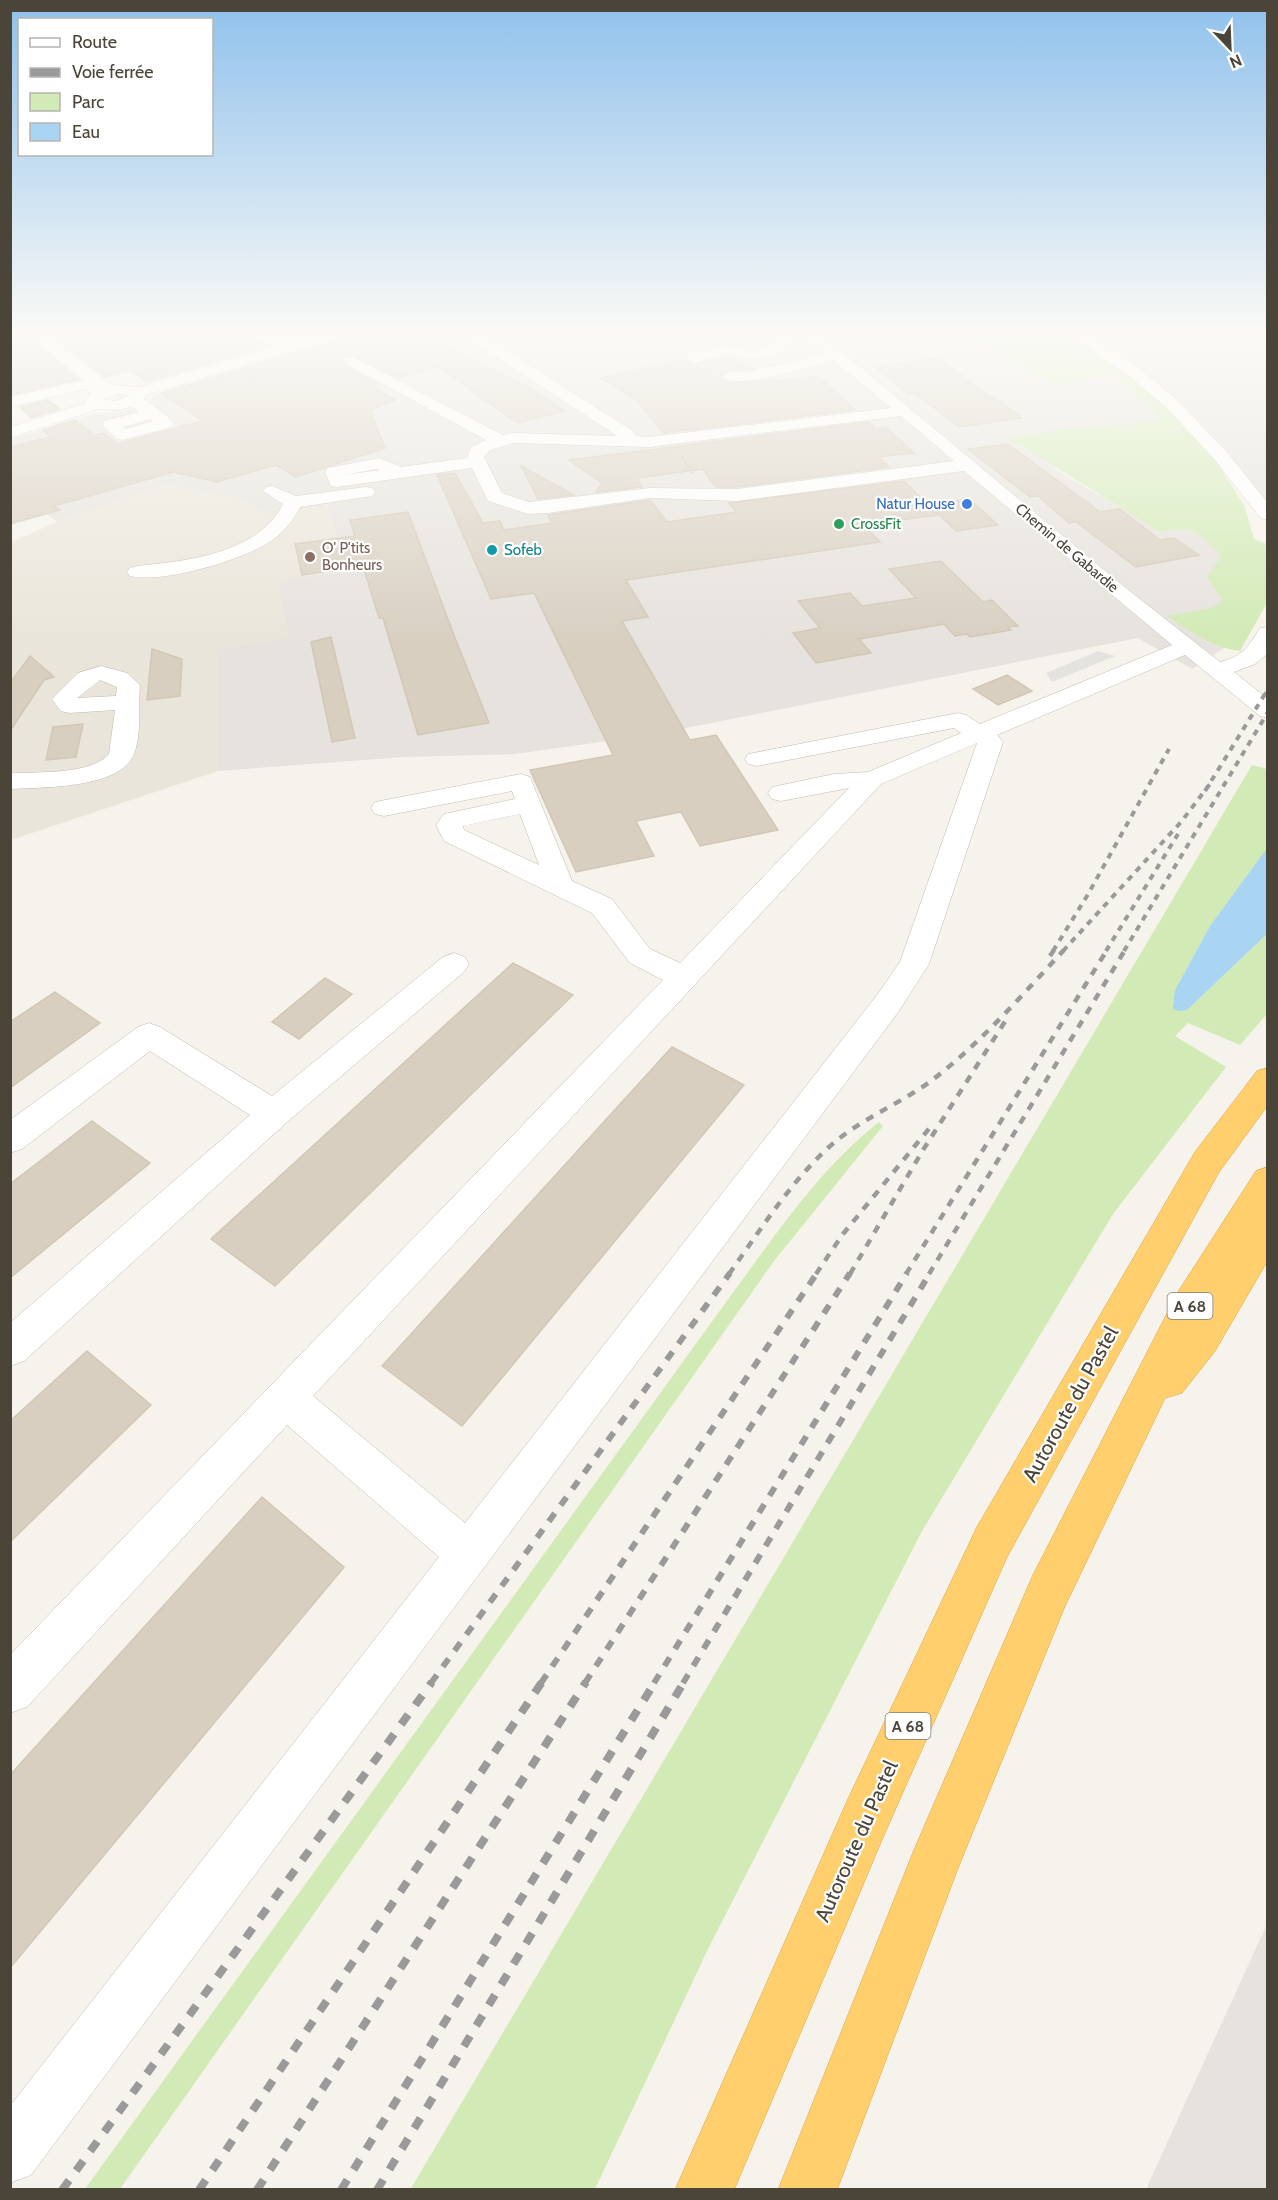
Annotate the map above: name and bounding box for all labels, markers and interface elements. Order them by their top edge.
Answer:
legend [18,18,213,156]
north arrow [1200,18,1260,78]
text: Route [72,31,117,53]
text: N [1227,50,1245,72]
text: Voie ferrée [72,61,153,83]
text: Parc [72,91,104,113]
text: Eau [72,121,100,143]
place label: Natur House [876,495,955,513]
marker: Natur House [960,497,974,511]
street label: Chemin de Gabardie [1012,500,1122,597]
place label: CrossFit [851,515,901,533]
marker: CrossFit [832,517,846,531]
place label: O' P'tits Bonheurs [322,539,382,574]
place label: Sofeb [504,541,542,559]
marker: Sofeb [485,543,499,557]
marker: O' P'tits Bonheurs [303,550,317,564]
road number: A 68 [1168,1293,1212,1319]
street label: Autoroute du Pastel [1017,1322,1123,1486]
road number: A 68 [886,1713,930,1739]
street label: Autoroute du Pastel [809,1756,903,1926]

